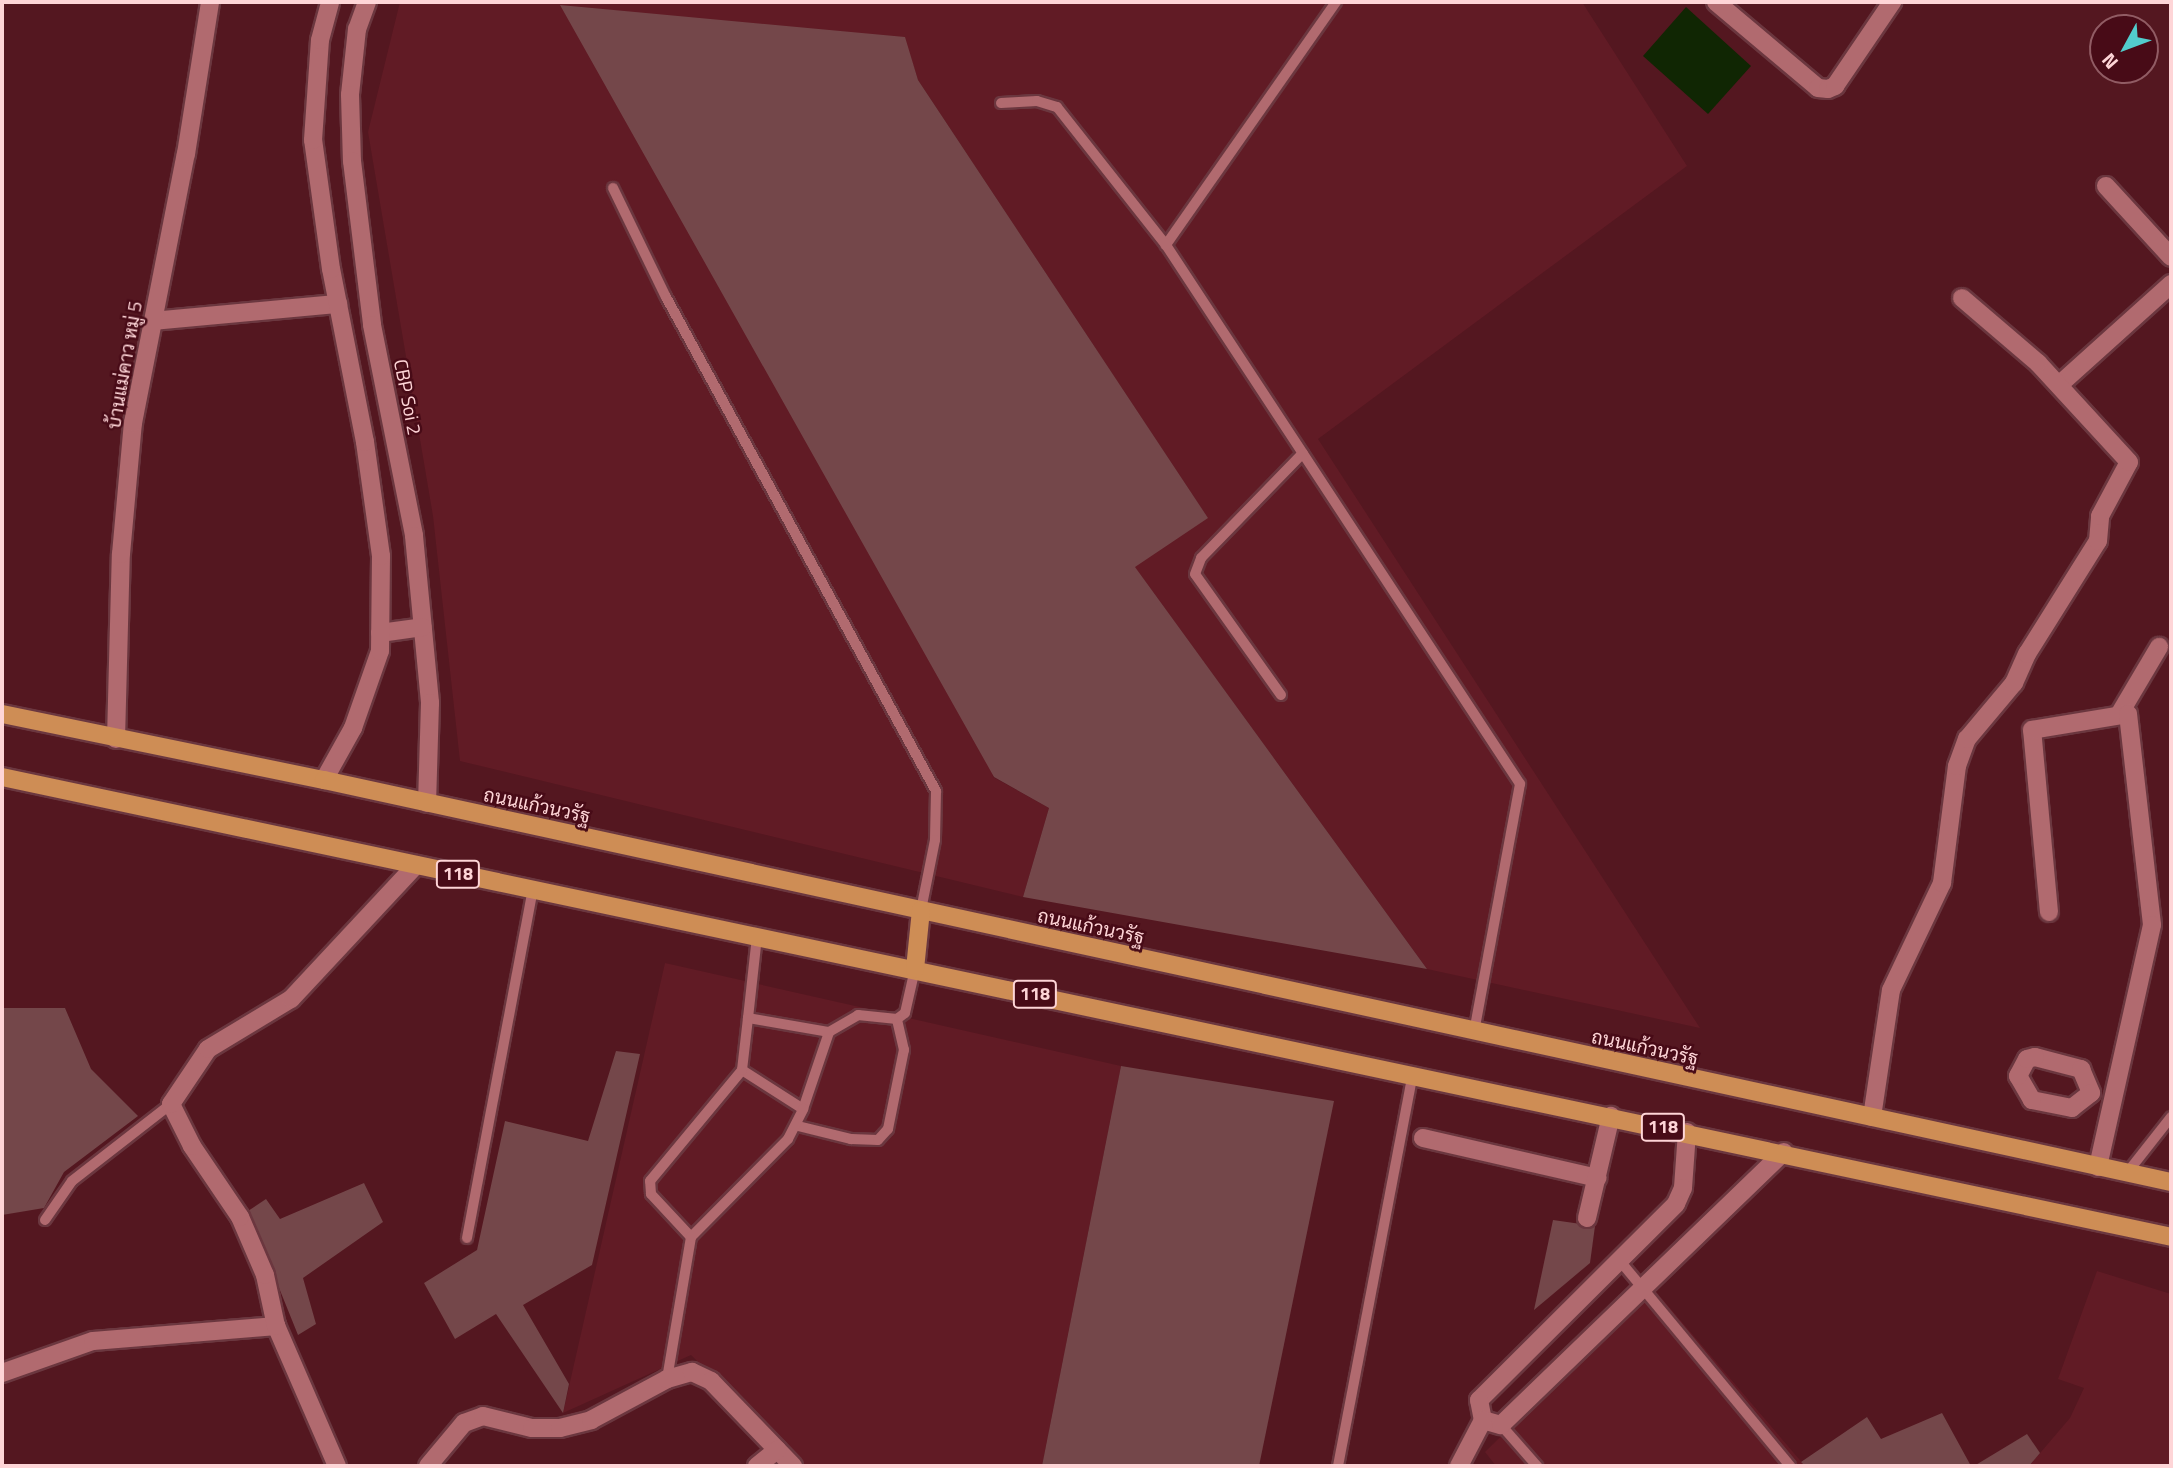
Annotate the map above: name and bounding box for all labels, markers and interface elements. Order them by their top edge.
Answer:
north arrow [2089,14,2159,84]
text: N [2094,47,2125,76]
street label: บ้านแม่คาว หมู่ 5 [102,299,146,431]
street label: CBP Soi 2 [389,357,427,437]
street label: ถนนแก้วนวรัฐ [482,783,592,827]
road number: 118 [435,860,481,888]
street label: ถนนแก้วนวรัฐ [1036,904,1146,948]
road number: 118 [1012,979,1058,1009]
street label: ถนนแก้วนวรัฐ [1590,1025,1700,1069]
road number: 118 [1640,1112,1686,1142]

